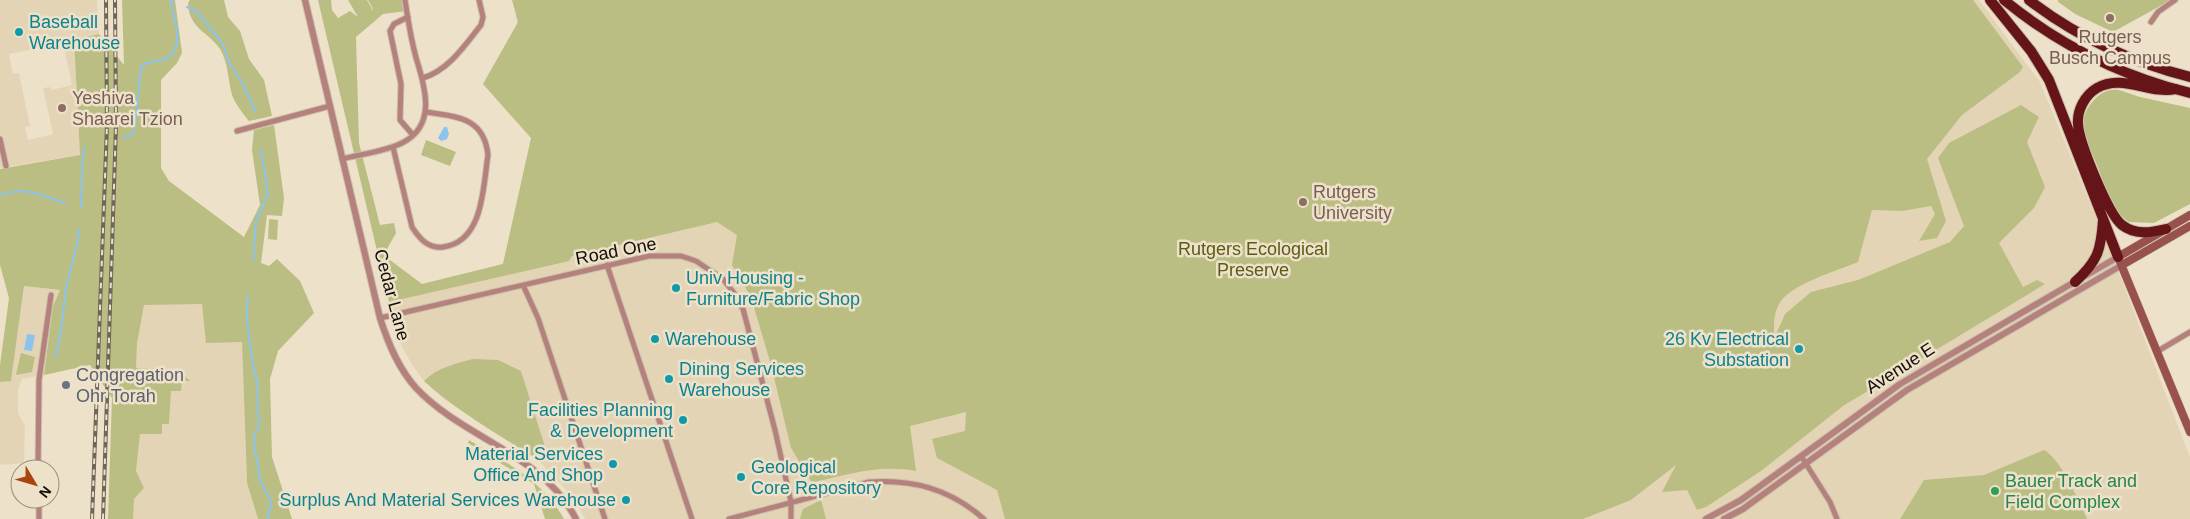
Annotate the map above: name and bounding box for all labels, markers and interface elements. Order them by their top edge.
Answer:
place label: Baseball Warehouse [29,12,120,53]
marker: Rutgers Busch Campus [2104,12,2116,24]
marker: Baseball Warehouse [13,26,25,38]
place label: Rutgers Busch Campus [2049,27,2171,68]
place label: Yeshiva Shaarei Tzion [72,88,183,129]
marker: Yeshiva Shaarei Tzion [56,102,68,114]
place label: Rutgers University [1313,182,1392,223]
marker: Rutgers University [1297,196,1309,208]
street label: Road One [574,233,658,269]
park label: Rutgers Ecological Preserve [1178,239,1328,280]
street label: Cedar Lane [370,247,414,343]
place label: Univ Housing - Furniture/Fabric Shop [686,268,860,309]
marker: Univ Housing - Furniture/Fabric Shop [670,282,682,294]
place label: Warehouse [665,329,756,349]
place label: 26 Kv Electrical Substation [1665,329,1789,370]
marker: Warehouse [649,333,661,345]
street label: Avenue E [1862,338,1938,398]
marker: 26 Kv Electrical Substation [1793,343,1805,355]
place label: Dining Services Warehouse [679,359,804,400]
place label: Congregation Ohr Torah [76,365,184,406]
marker: Dining Services Warehouse [663,373,675,385]
marker: Congregation Ohr Torah [60,379,72,391]
place label: Facilities Planning & Development [528,400,673,441]
marker: Facilities Planning & Development [677,414,689,426]
place label: Material Services Office And Shop [465,444,603,485]
place label: Geological Core Repository [751,457,881,498]
marker: Material Services Office And Shop [607,458,619,470]
north arrow [10,459,60,509]
marker: Geological Core Repository [735,471,747,483]
place label: Bauer Track and Field Complex [2005,471,2137,512]
text: N [36,483,55,501]
marker: Bauer Track and Field Complex [1989,485,2001,497]
place label: Surplus And Material Services Warehouse [280,490,616,510]
marker: Surplus And Material Services Warehouse [620,494,632,506]

